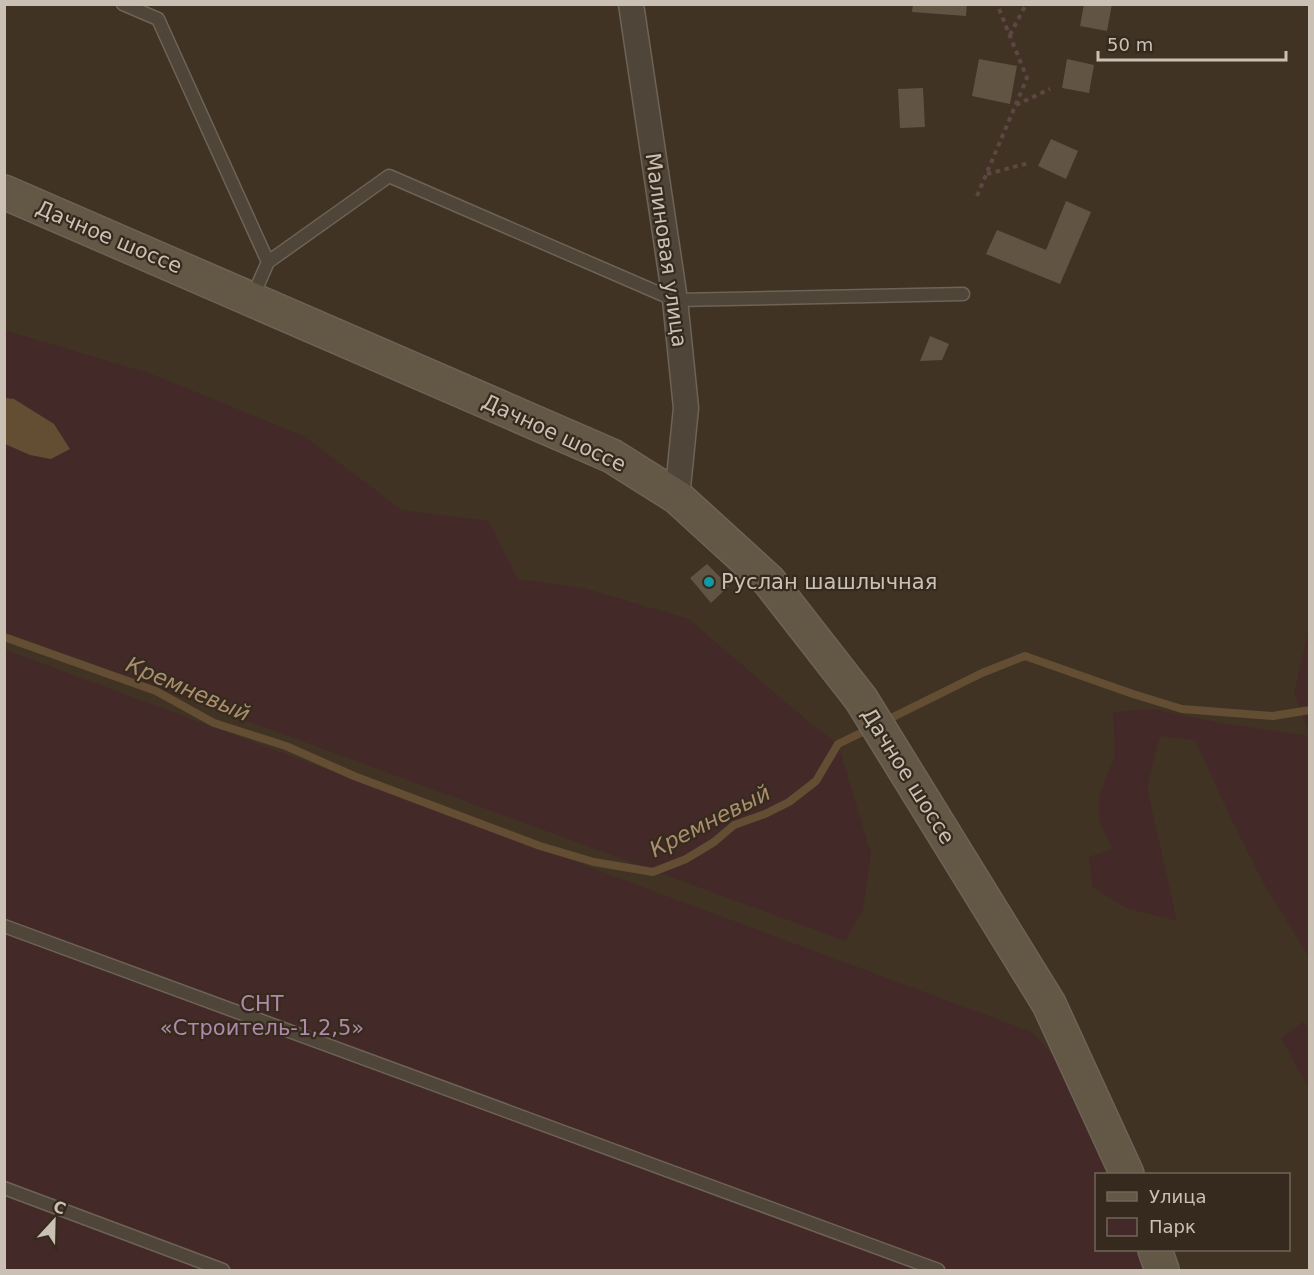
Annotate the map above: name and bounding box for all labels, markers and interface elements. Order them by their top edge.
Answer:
scale bar [1098,24,1286,62]
text: 50 m [1107,34,1153,55]
street label: Малиновая улица [640,151,692,349]
street label: Дачное шоссе [33,195,185,279]
street label: Дачное шоссе [478,389,630,477]
place label: Руслан шашлычная [721,570,937,594]
marker: Руслан шашлычная [702,575,716,589]
water label: Кремневый [122,652,254,726]
street label: Дачное шоссе [857,704,959,848]
water label: Кремневый [645,780,775,862]
park label: СНТ «Строитель-1,2,5» [160,992,364,1040]
legend [1095,1173,1290,1251]
text: Улица [1149,1186,1206,1207]
north arrow [24,1191,84,1251]
text: С [50,1197,68,1219]
text: Парк [1149,1216,1196,1237]

